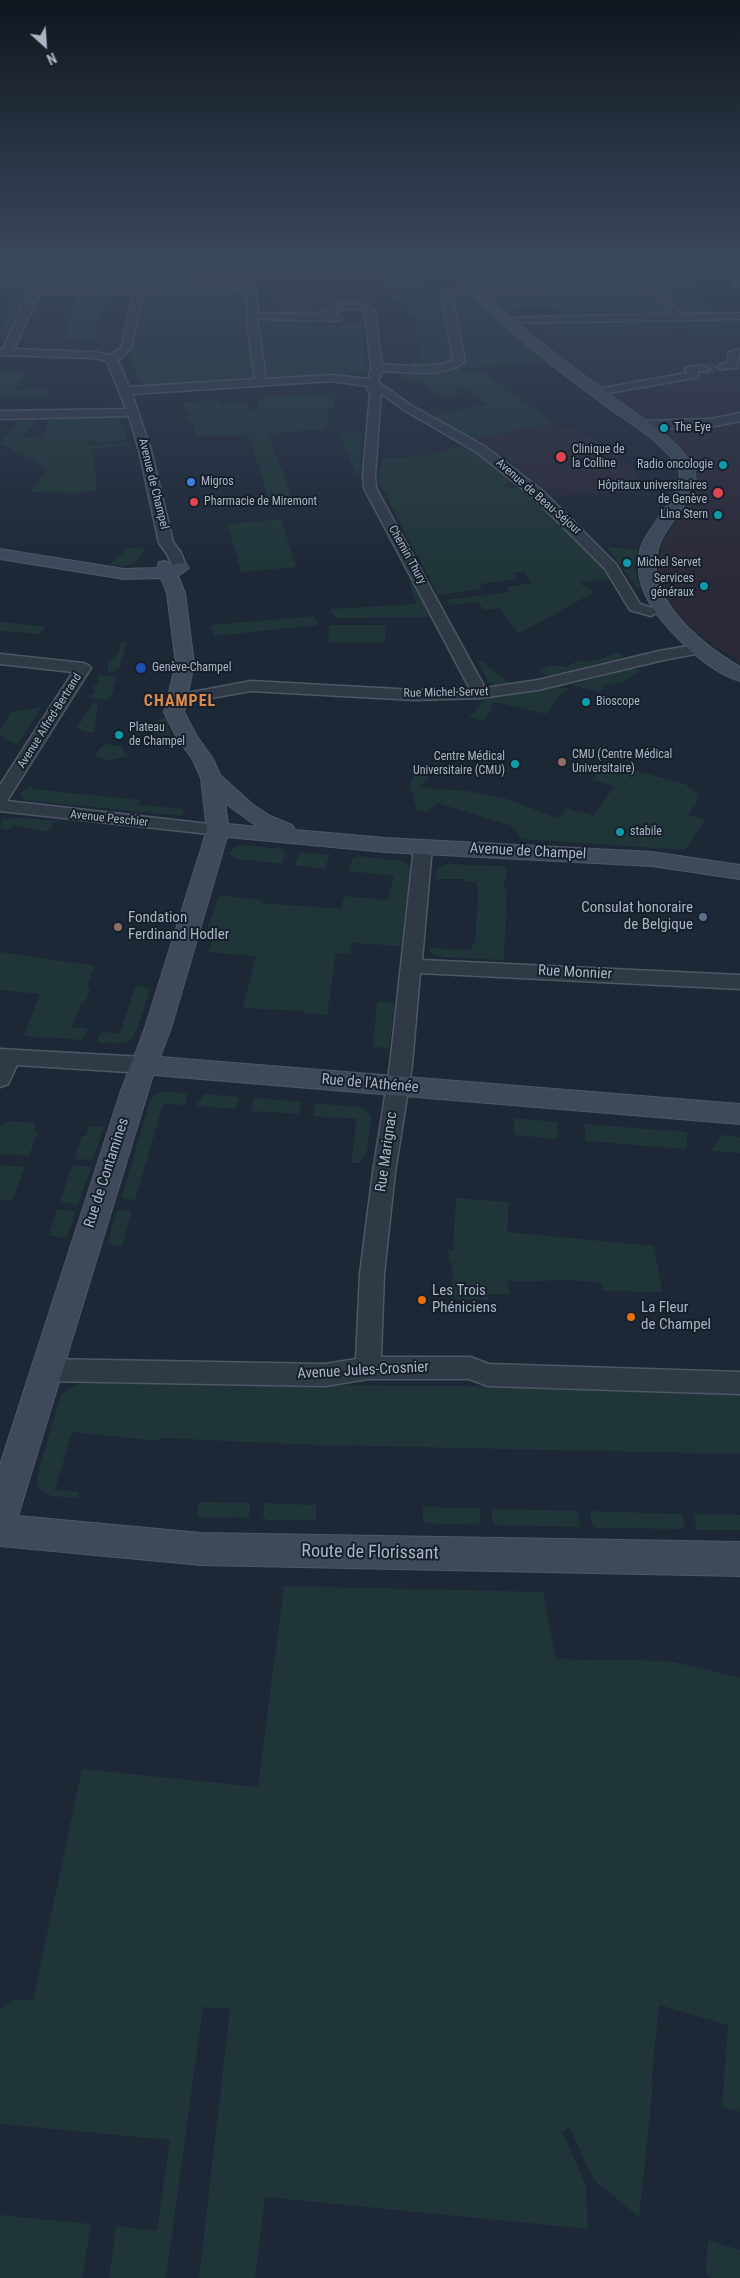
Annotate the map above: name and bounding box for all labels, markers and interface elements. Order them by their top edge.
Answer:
north arrow [20,20,70,70]
text: N [44,49,59,68]
place label: The Eye [674,421,711,435]
marker: The Eye [658,422,670,434]
street label: Avenue de Champel [135,437,171,531]
place label: Clinique de la Colline [572,443,625,471]
marker: Clinique de la Colline [554,450,568,464]
street label: Avenue de Beau-Séjour [492,456,584,538]
place label: Radio oncologie [637,458,713,472]
marker: Radio oncologie [717,459,729,471]
place label: Migros [201,475,234,489]
marker: Migros [185,476,197,488]
place label: Hôpitaux universitaires de Genève [598,479,707,507]
marker: Hôpitaux universitaires de Genève [711,486,725,500]
place label: Pharmacie de Miremont [204,495,317,509]
marker: Pharmacie de Miremont [188,496,200,508]
place label: Lina Stern [660,508,708,522]
marker: Lina Stern [712,509,724,521]
street label: Chemin Thury [385,523,429,587]
place label: Michel Servet [637,556,701,570]
marker: Michel Servet [621,557,633,569]
place label: Services généraux [651,572,694,600]
marker: Services généraux [698,580,710,592]
marker: Genève-Champel [134,661,148,675]
place label: Genève-Champel [152,661,231,675]
street label: Avenue Alfred-Bertrand [15,671,85,771]
street label: Rue Michel-Servet [403,685,489,701]
district label: CHAMPEL [143,692,217,712]
place label: Bioscope [596,695,640,709]
marker: Bioscope [580,696,592,708]
place label: Plateau de Champel [129,721,185,749]
marker: Plateau de Champel [113,729,125,741]
place label: CMU (Centre Médical Universitaire) [572,748,672,776]
place label: Centre Médical Universitaire (CMU) [413,750,505,778]
marker: CMU (Centre Médical Universitaire) [556,756,568,768]
marker: Centre Médical Universitaire (CMU) [509,758,521,770]
street label: Avenue Peschier [69,808,149,830]
place label: stabile [630,825,662,839]
marker: stabile [614,826,626,838]
street label: Avenue de Champel [469,840,587,864]
place label: Consulat honoraire de Belgique [581,899,693,934]
place label: Fondation Ferdinand Hodler [128,909,229,944]
marker: Consulat honoraire de Belgique [697,911,709,923]
marker: Fondation Ferdinand Hodler [112,921,124,933]
street label: Rue Monnier [538,962,612,984]
street label: Rue de l'Athénée [321,1071,419,1097]
street label: Rue Marignac [372,1111,402,1193]
street label: Rue de Contamines [81,1116,133,1230]
place label: Les Trois Phéniciens [432,1282,497,1317]
marker: Les Trois Phéniciens [416,1294,428,1306]
place label: La Fleur de Champel [641,1299,711,1334]
marker: La Fleur de Champel [625,1311,637,1323]
street label: Avenue Jules-Crosnier [297,1359,429,1383]
street label: Route de Florissant [301,1541,439,1565]

